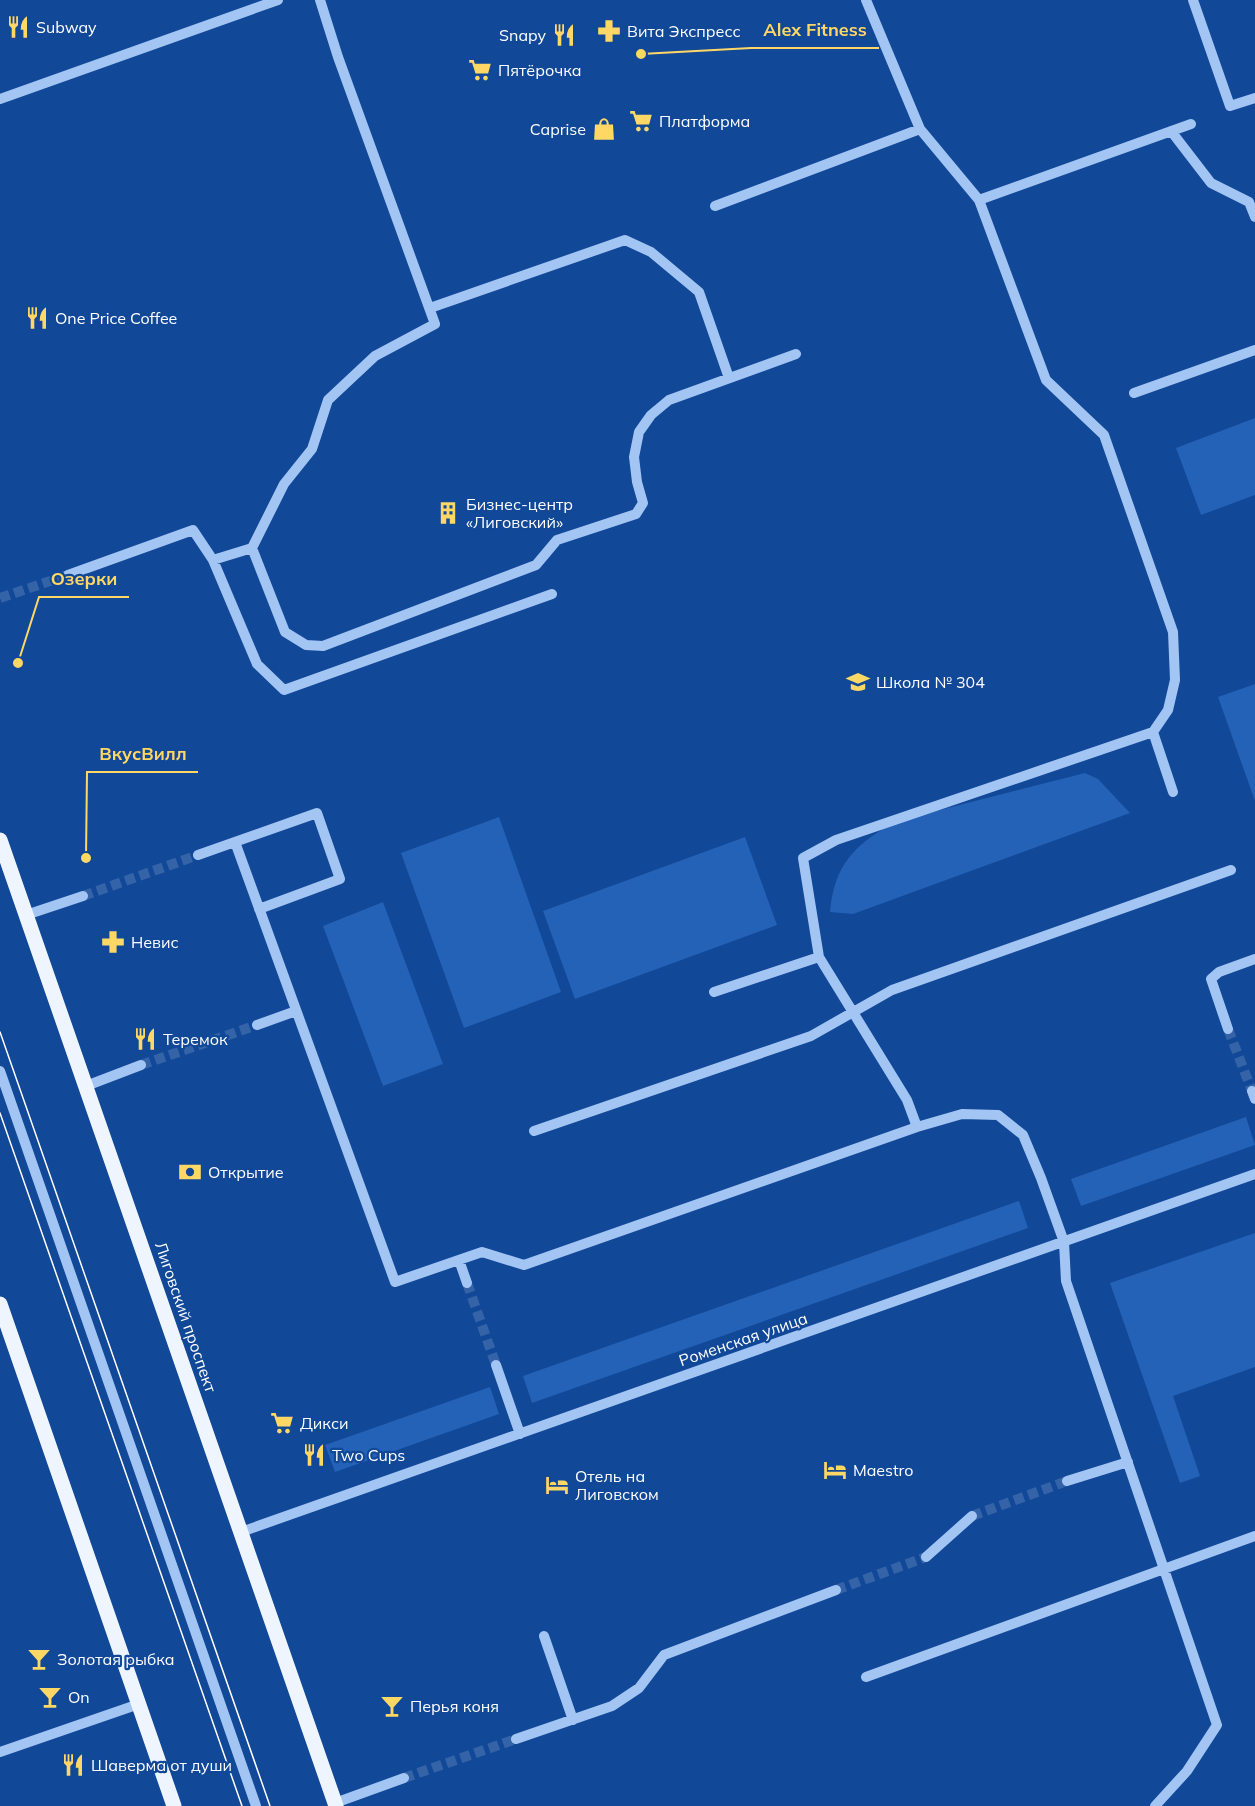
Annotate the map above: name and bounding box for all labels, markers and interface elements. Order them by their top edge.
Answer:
callout: Alex Fitness [751,12,879,48]
restaurant icon: Subway [5,14,31,40]
place label: Subway [36,17,97,37]
pharmacy icon: Вита Экспресс [596,18,622,44]
text: Alex Fitness [763,18,867,41]
place label: Вита Экспресс [627,21,741,41]
restaurant icon: Snapy [551,22,577,48]
place label: Snapy [499,25,546,45]
supermarket icon: Пятёрочка [467,57,493,83]
place label: Пятёрочка [498,60,582,80]
supermarket icon: Платформа [628,108,654,134]
place label: Платформа [659,111,750,131]
shop icon: Caprise [591,116,617,142]
place label: Caprise [530,119,586,139]
restaurant icon: One Price Coffee [24,305,50,331]
place label: One Price Coffee [55,308,177,328]
place label: Бизнес-центр «Лиговский» [466,494,573,532]
building icon: Бизнес-центр «Лиговский» [435,500,461,526]
callout: Озерки [39,561,129,597]
text: Озерки [51,567,117,590]
school or university icon: Школа № 304 [845,669,871,695]
place label: Школа № 304 [876,672,985,692]
callout: ВкусВилл [87,736,198,772]
text: ВкусВилл [99,742,187,765]
pharmacy icon: Невис [100,929,126,955]
place label: Невис [131,932,179,952]
restaurant icon: Теремок [132,1026,158,1052]
place label: Теремок [163,1029,228,1049]
bank icon: Открытие [177,1159,203,1185]
place label: Открытие [208,1162,284,1182]
street label: Лиговский проспект [151,1239,221,1396]
street label: Роменская улица [676,1308,810,1370]
supermarket icon: Дикси [269,1410,295,1436]
place label: Дикси [300,1413,349,1433]
restaurant icon: Two Cups [301,1442,327,1468]
place label: Two Cups [332,1445,405,1465]
hotel icon: Maestro [822,1457,848,1483]
place label: Maestro [853,1460,913,1480]
place label: Отель на Лиговском [575,1466,659,1504]
hotel icon: Отель на Лиговском [544,1472,570,1498]
bar icon: Золотая рыбка [26,1646,52,1672]
place label: Золотая рыбка [57,1649,175,1669]
bar icon: On [37,1684,63,1710]
place label: On [68,1687,90,1707]
bar icon: Перья коня [379,1693,405,1719]
place label: Перья коня [410,1696,499,1716]
restaurant icon: Шаверма от души [60,1752,86,1778]
place label: Шаверма от души [91,1755,232,1775]

